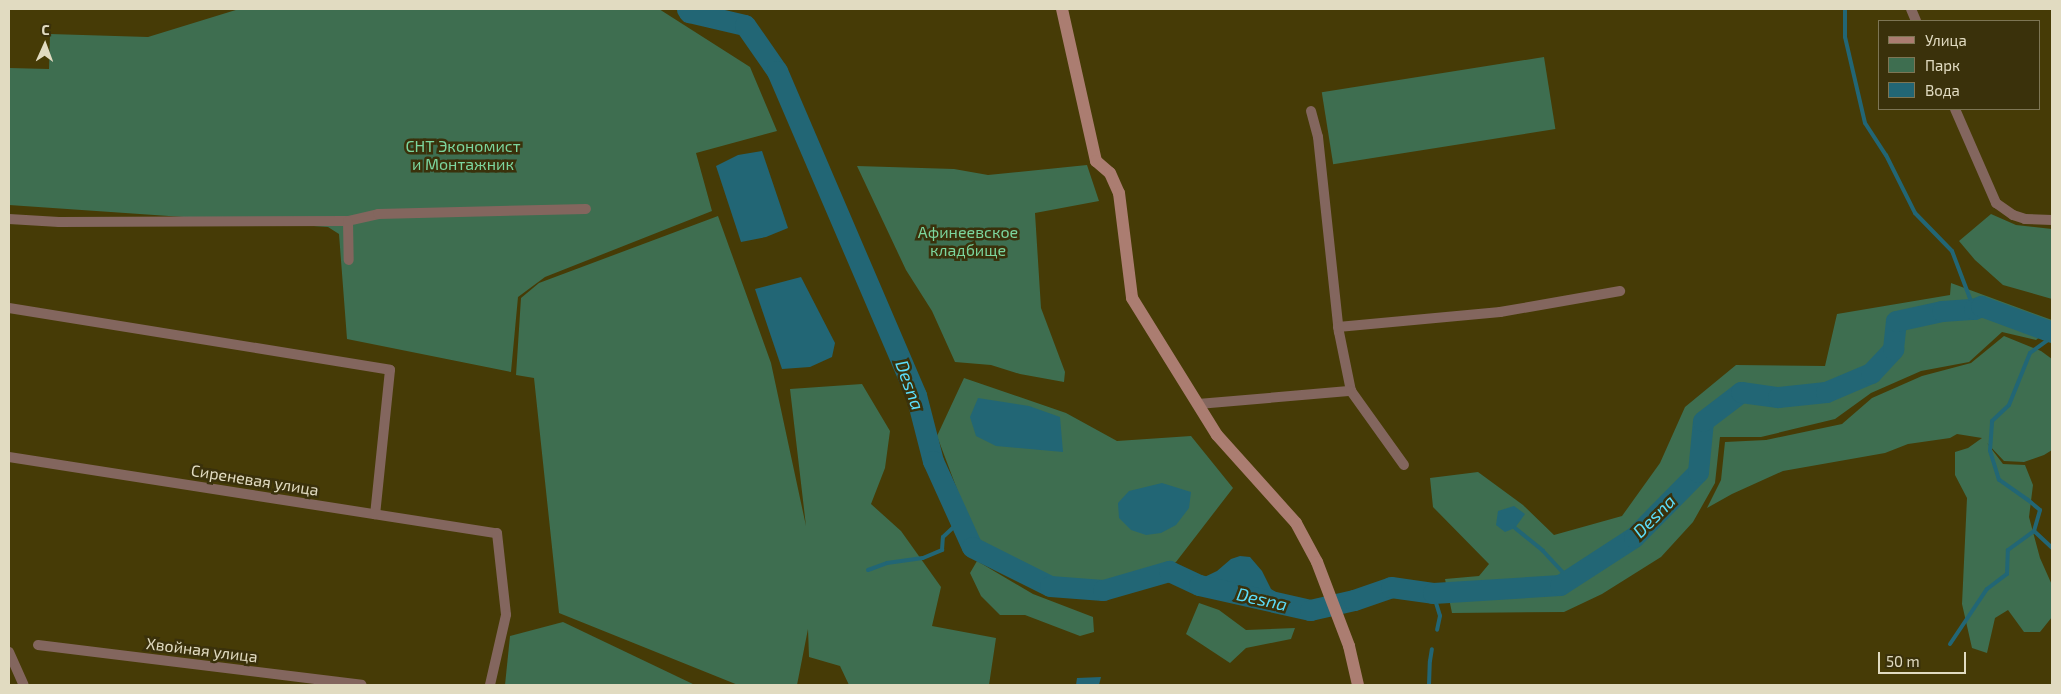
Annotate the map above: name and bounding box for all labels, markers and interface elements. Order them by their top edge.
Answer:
north arrow [20,20,70,70]
legend [1878,20,2041,110]
text: С [41,21,50,38]
text: Улица [1925,31,1967,49]
text: Парк [1925,56,1960,74]
text: Вода [1925,81,1960,99]
park label: СНТ Экономист и Монтажник [405,136,521,174]
park label: Афинеевское кладбище [918,222,1018,260]
water label: Desna [891,357,929,413]
street label: Сиреневая улица [190,460,320,500]
water label: Desna [1628,490,1680,542]
water label: Desna [1235,583,1289,615]
street label: Хвойная улица [145,634,259,666]
scale bar [1881,642,1968,674]
text: 50 m [1886,652,1920,670]

